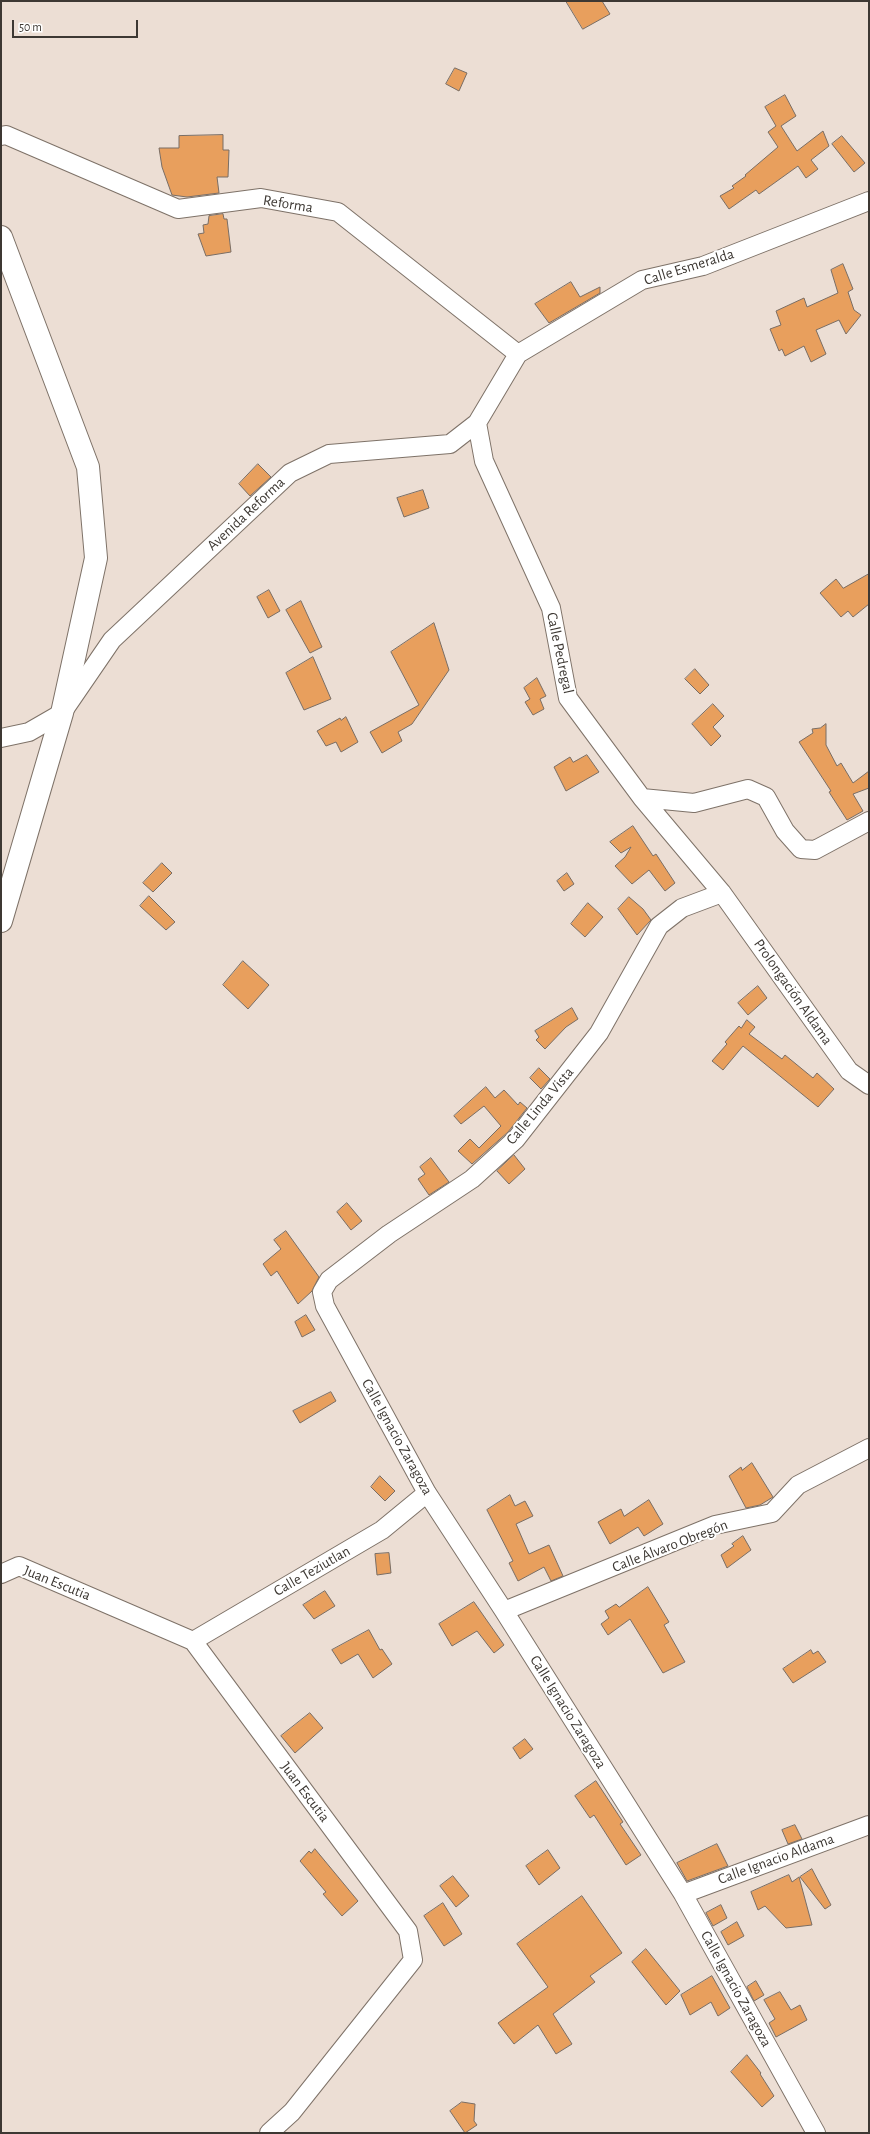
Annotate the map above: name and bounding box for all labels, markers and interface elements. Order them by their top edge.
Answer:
scale bar [14,12,140,38]
text: 50 m [19,21,42,33]
street label: Reforma [262,191,314,217]
street label: Calle Esmeralda [642,245,736,289]
street label: Avenida Reforma [203,473,289,555]
street label: Calle Pedregal [543,611,577,695]
street label: Prolongación Aldama [750,936,836,1048]
street label: Calle Linda Vista [502,1064,578,1148]
street label: Calle Ignacio Zaragoza [358,1376,436,1498]
street label: Calle Álvaro Obregón [610,1516,730,1576]
street label: Calle Teziutlan [271,1542,353,1600]
street label: Juan Escutia [21,1561,93,1605]
street label: Calle Ignacio Zaragoza [526,1652,610,1772]
street label: Juan Escutia [277,1758,333,1826]
street label: Calle Ignacio Aldama [715,1830,837,1888]
street label: Calle Ignacio Zaragoza [697,1928,775,2050]

